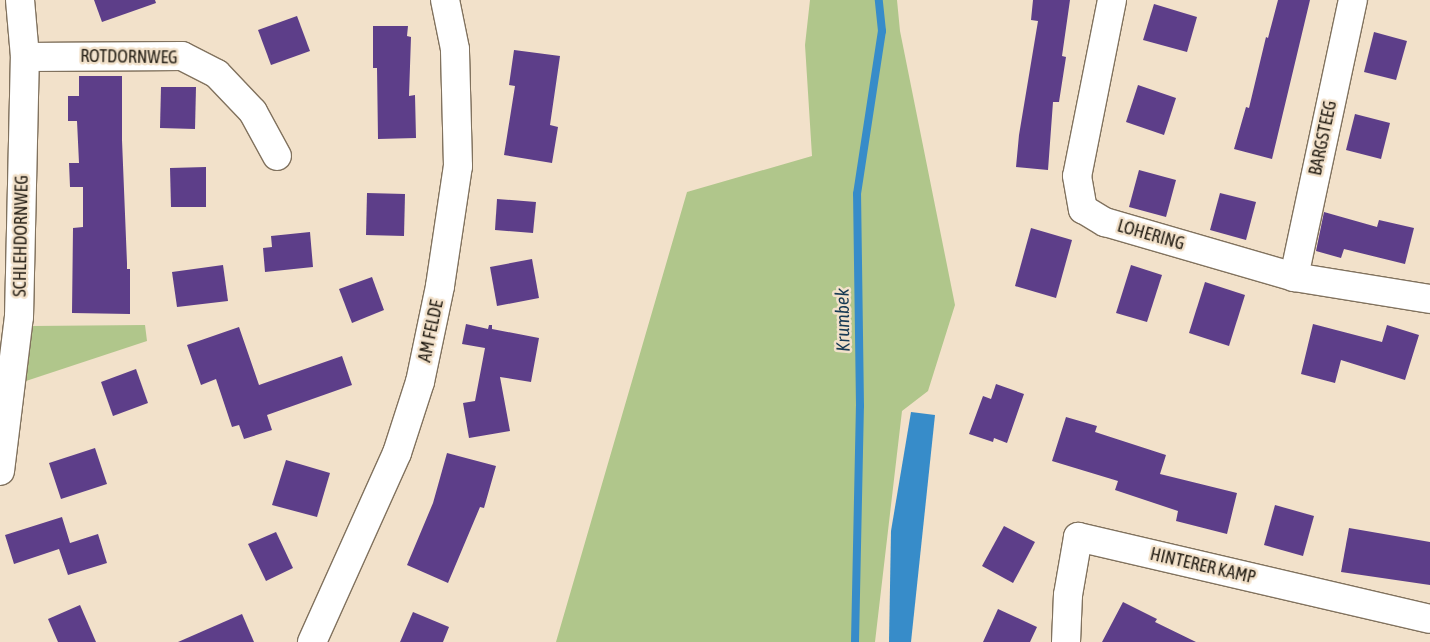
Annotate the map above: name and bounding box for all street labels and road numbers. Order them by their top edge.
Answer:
street label: ROTDORNWEG [80,45,178,69]
street label: BARGSTEEG [1305,99,1341,177]
street label: SCHLEHDORNWEG [9,175,33,297]
street label: LOHERING [1115,215,1187,255]
street label: AM FELDE [414,298,448,364]
street label: HINTERER KAMP [1148,543,1258,589]

